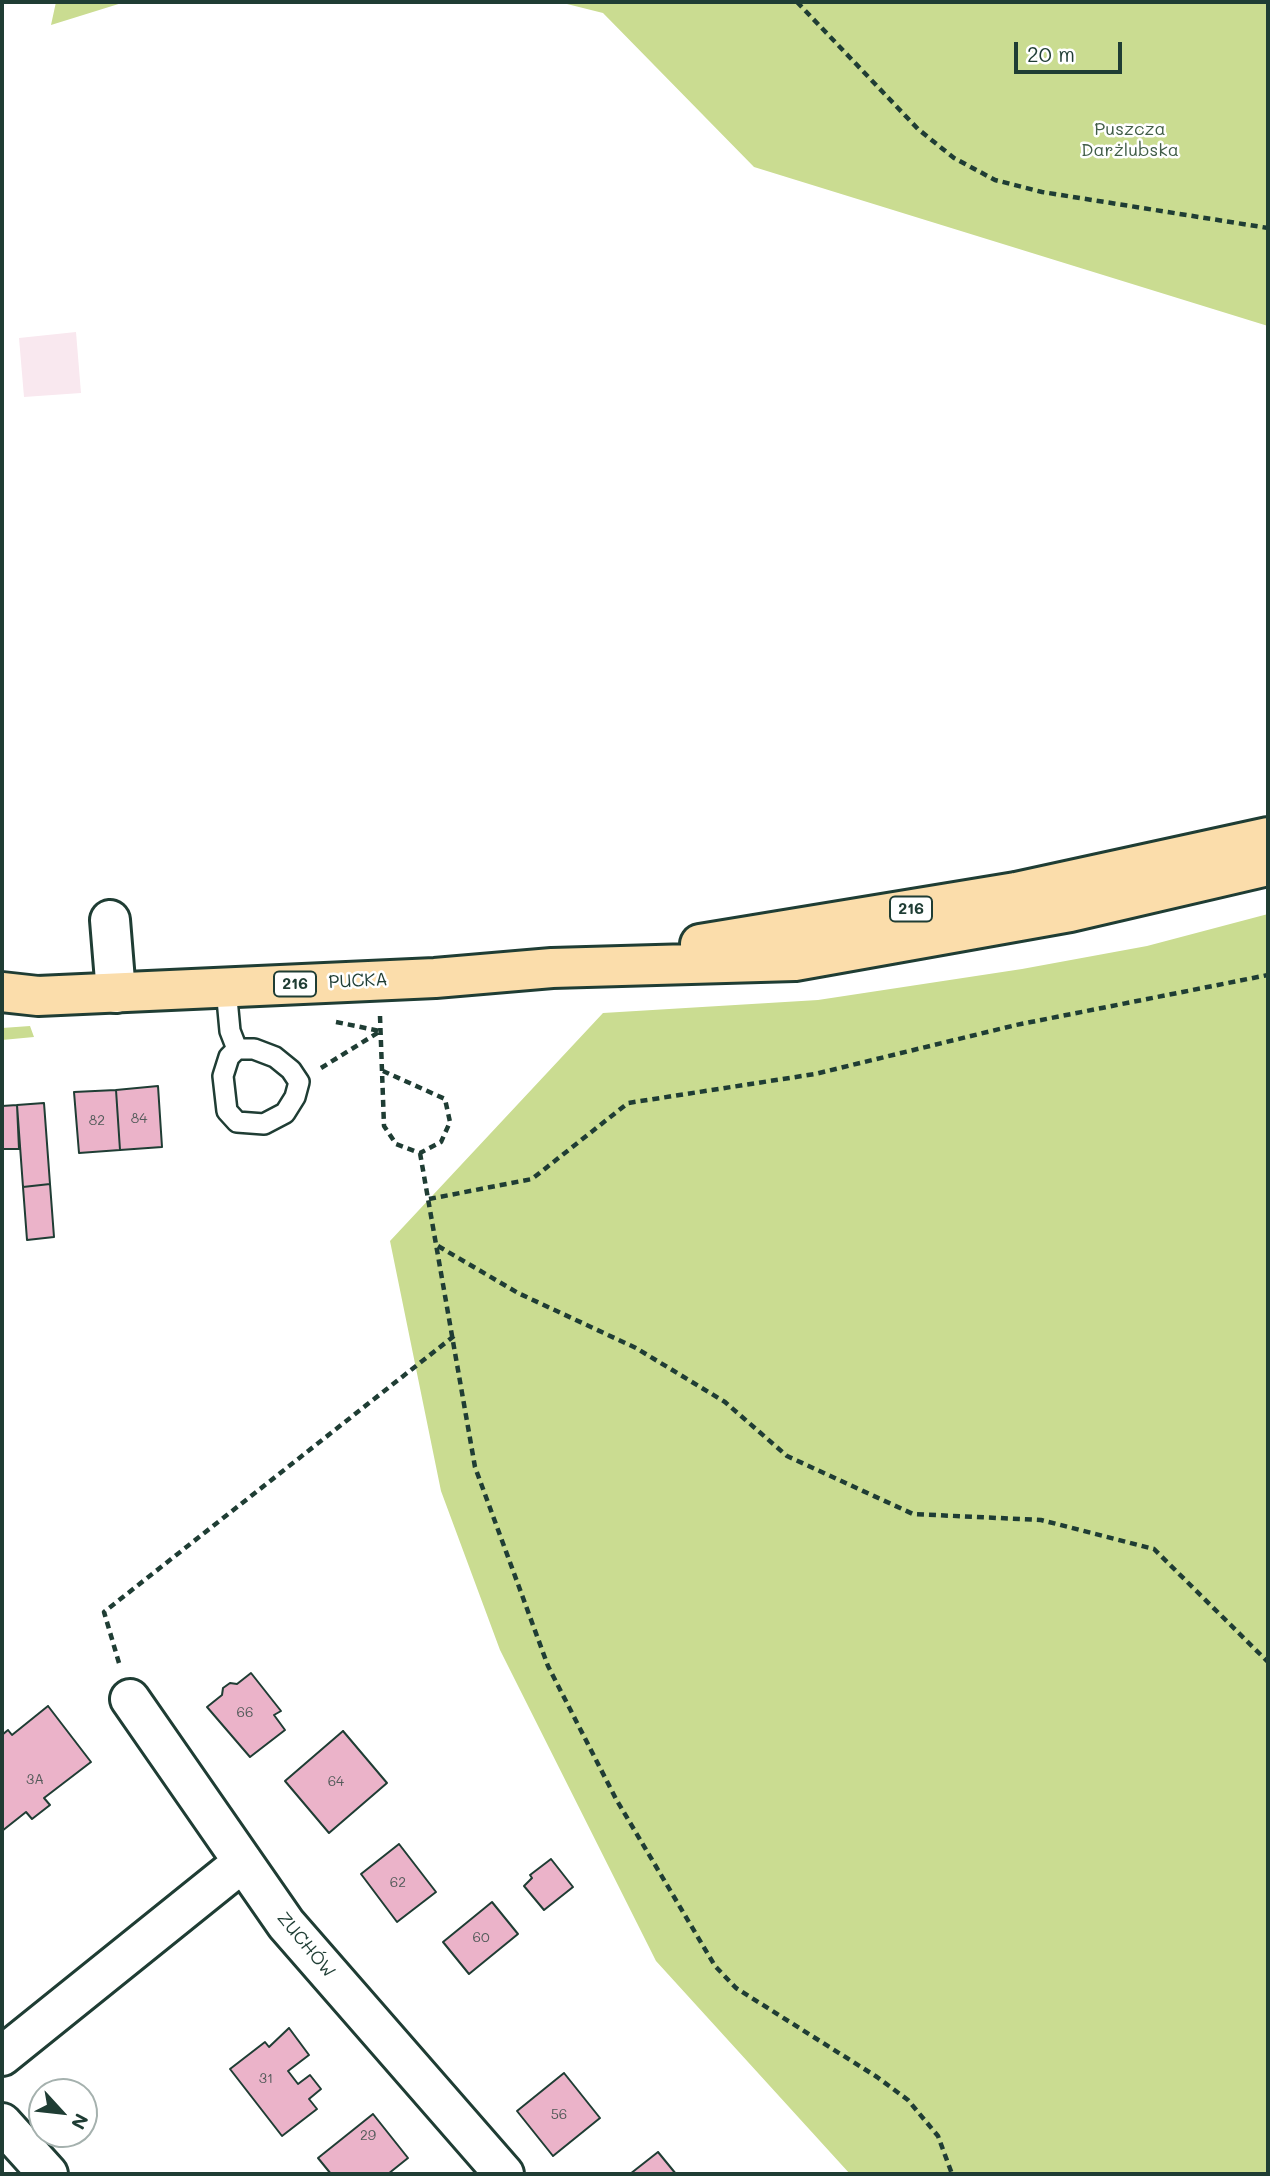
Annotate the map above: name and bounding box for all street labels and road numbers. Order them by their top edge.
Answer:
road number: 216 [890,897,932,922]
street label: PUCKA [328,969,388,993]
road number: 216 [274,972,316,996]
street label: ZUCHÓW [272,1908,340,1982]

